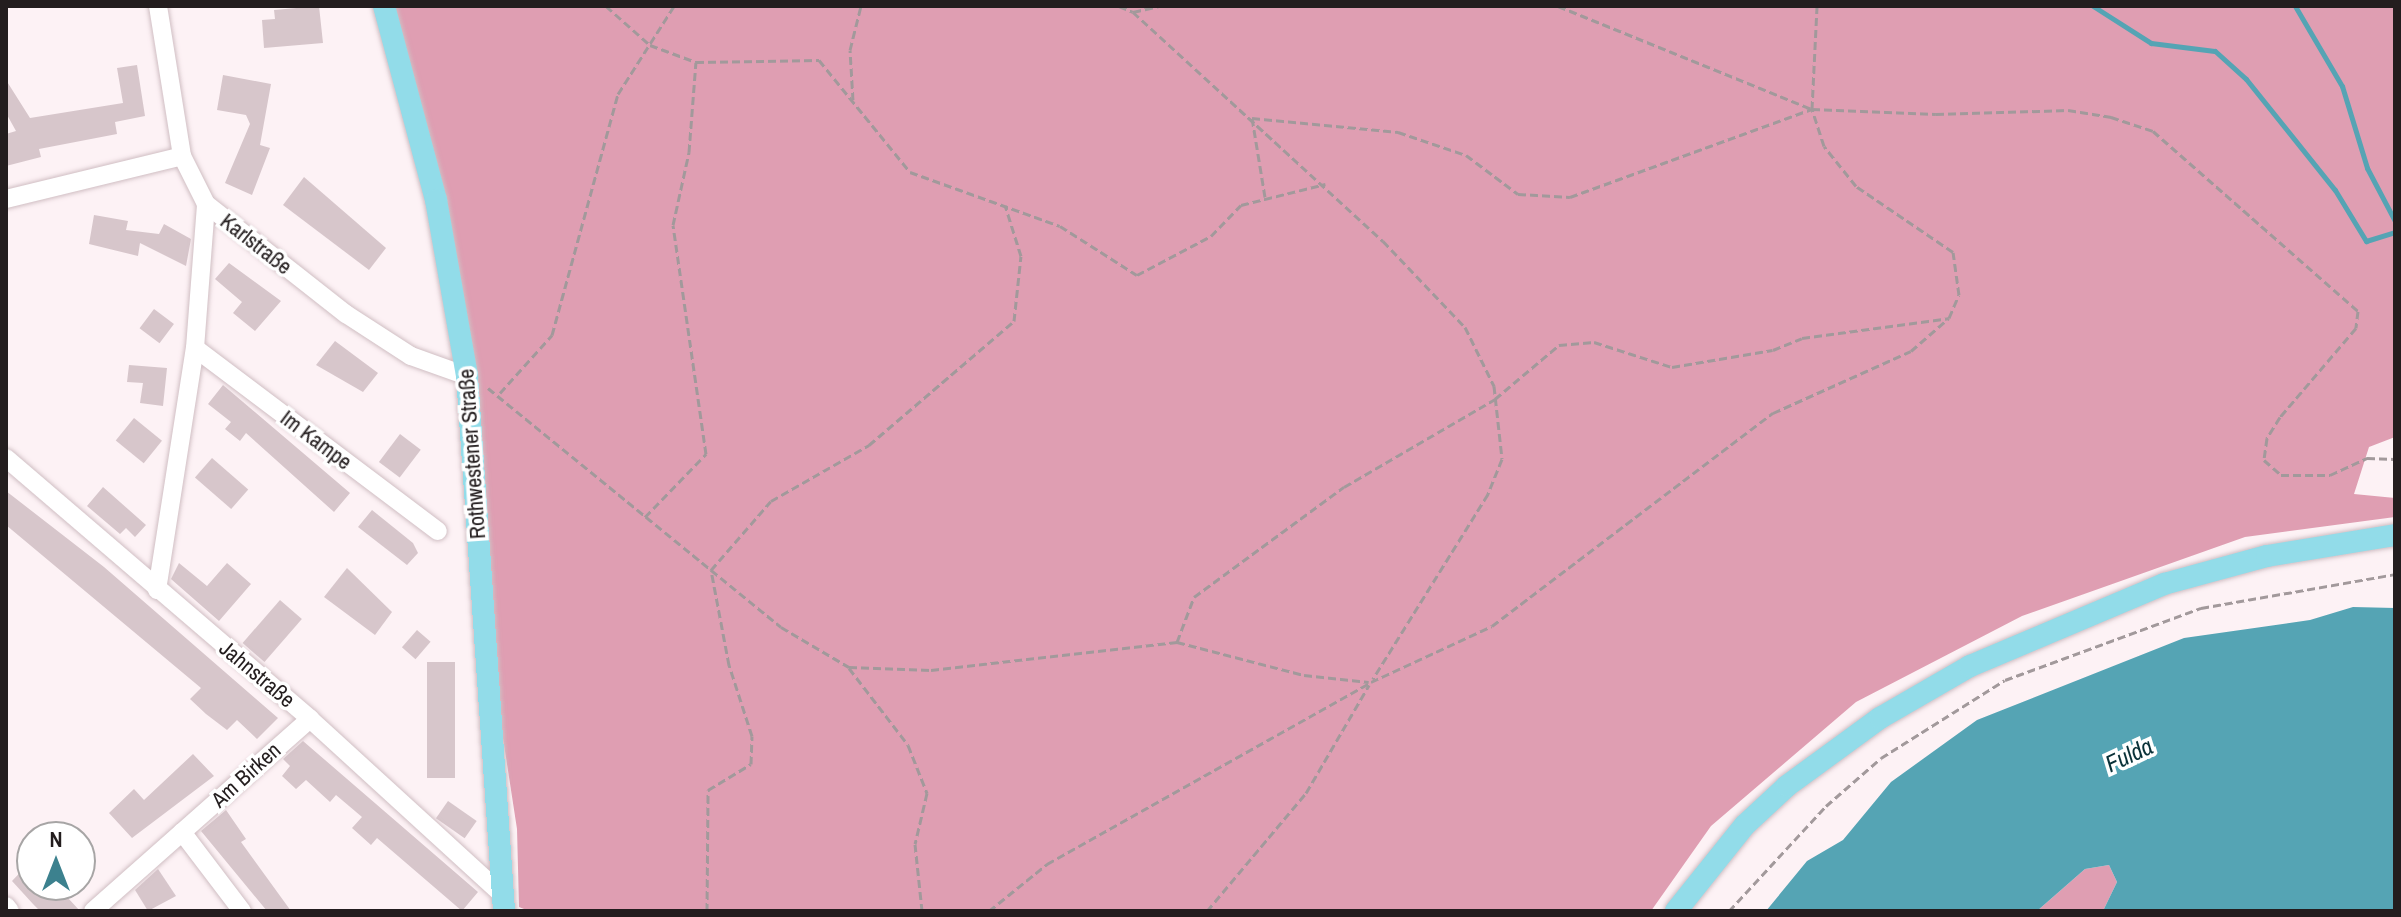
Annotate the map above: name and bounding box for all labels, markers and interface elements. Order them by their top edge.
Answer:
street label: Karlstraße [215,208,297,280]
street label: Rothwestener Straße [453,368,491,540]
street label: Im Kampe [275,405,357,475]
street label: Jahnstraße [214,635,300,713]
water label: Fulda [2101,732,2157,778]
street label: Am Birken [206,737,286,813]
north arrow [16,821,96,901]
text: N [49,824,63,854]

